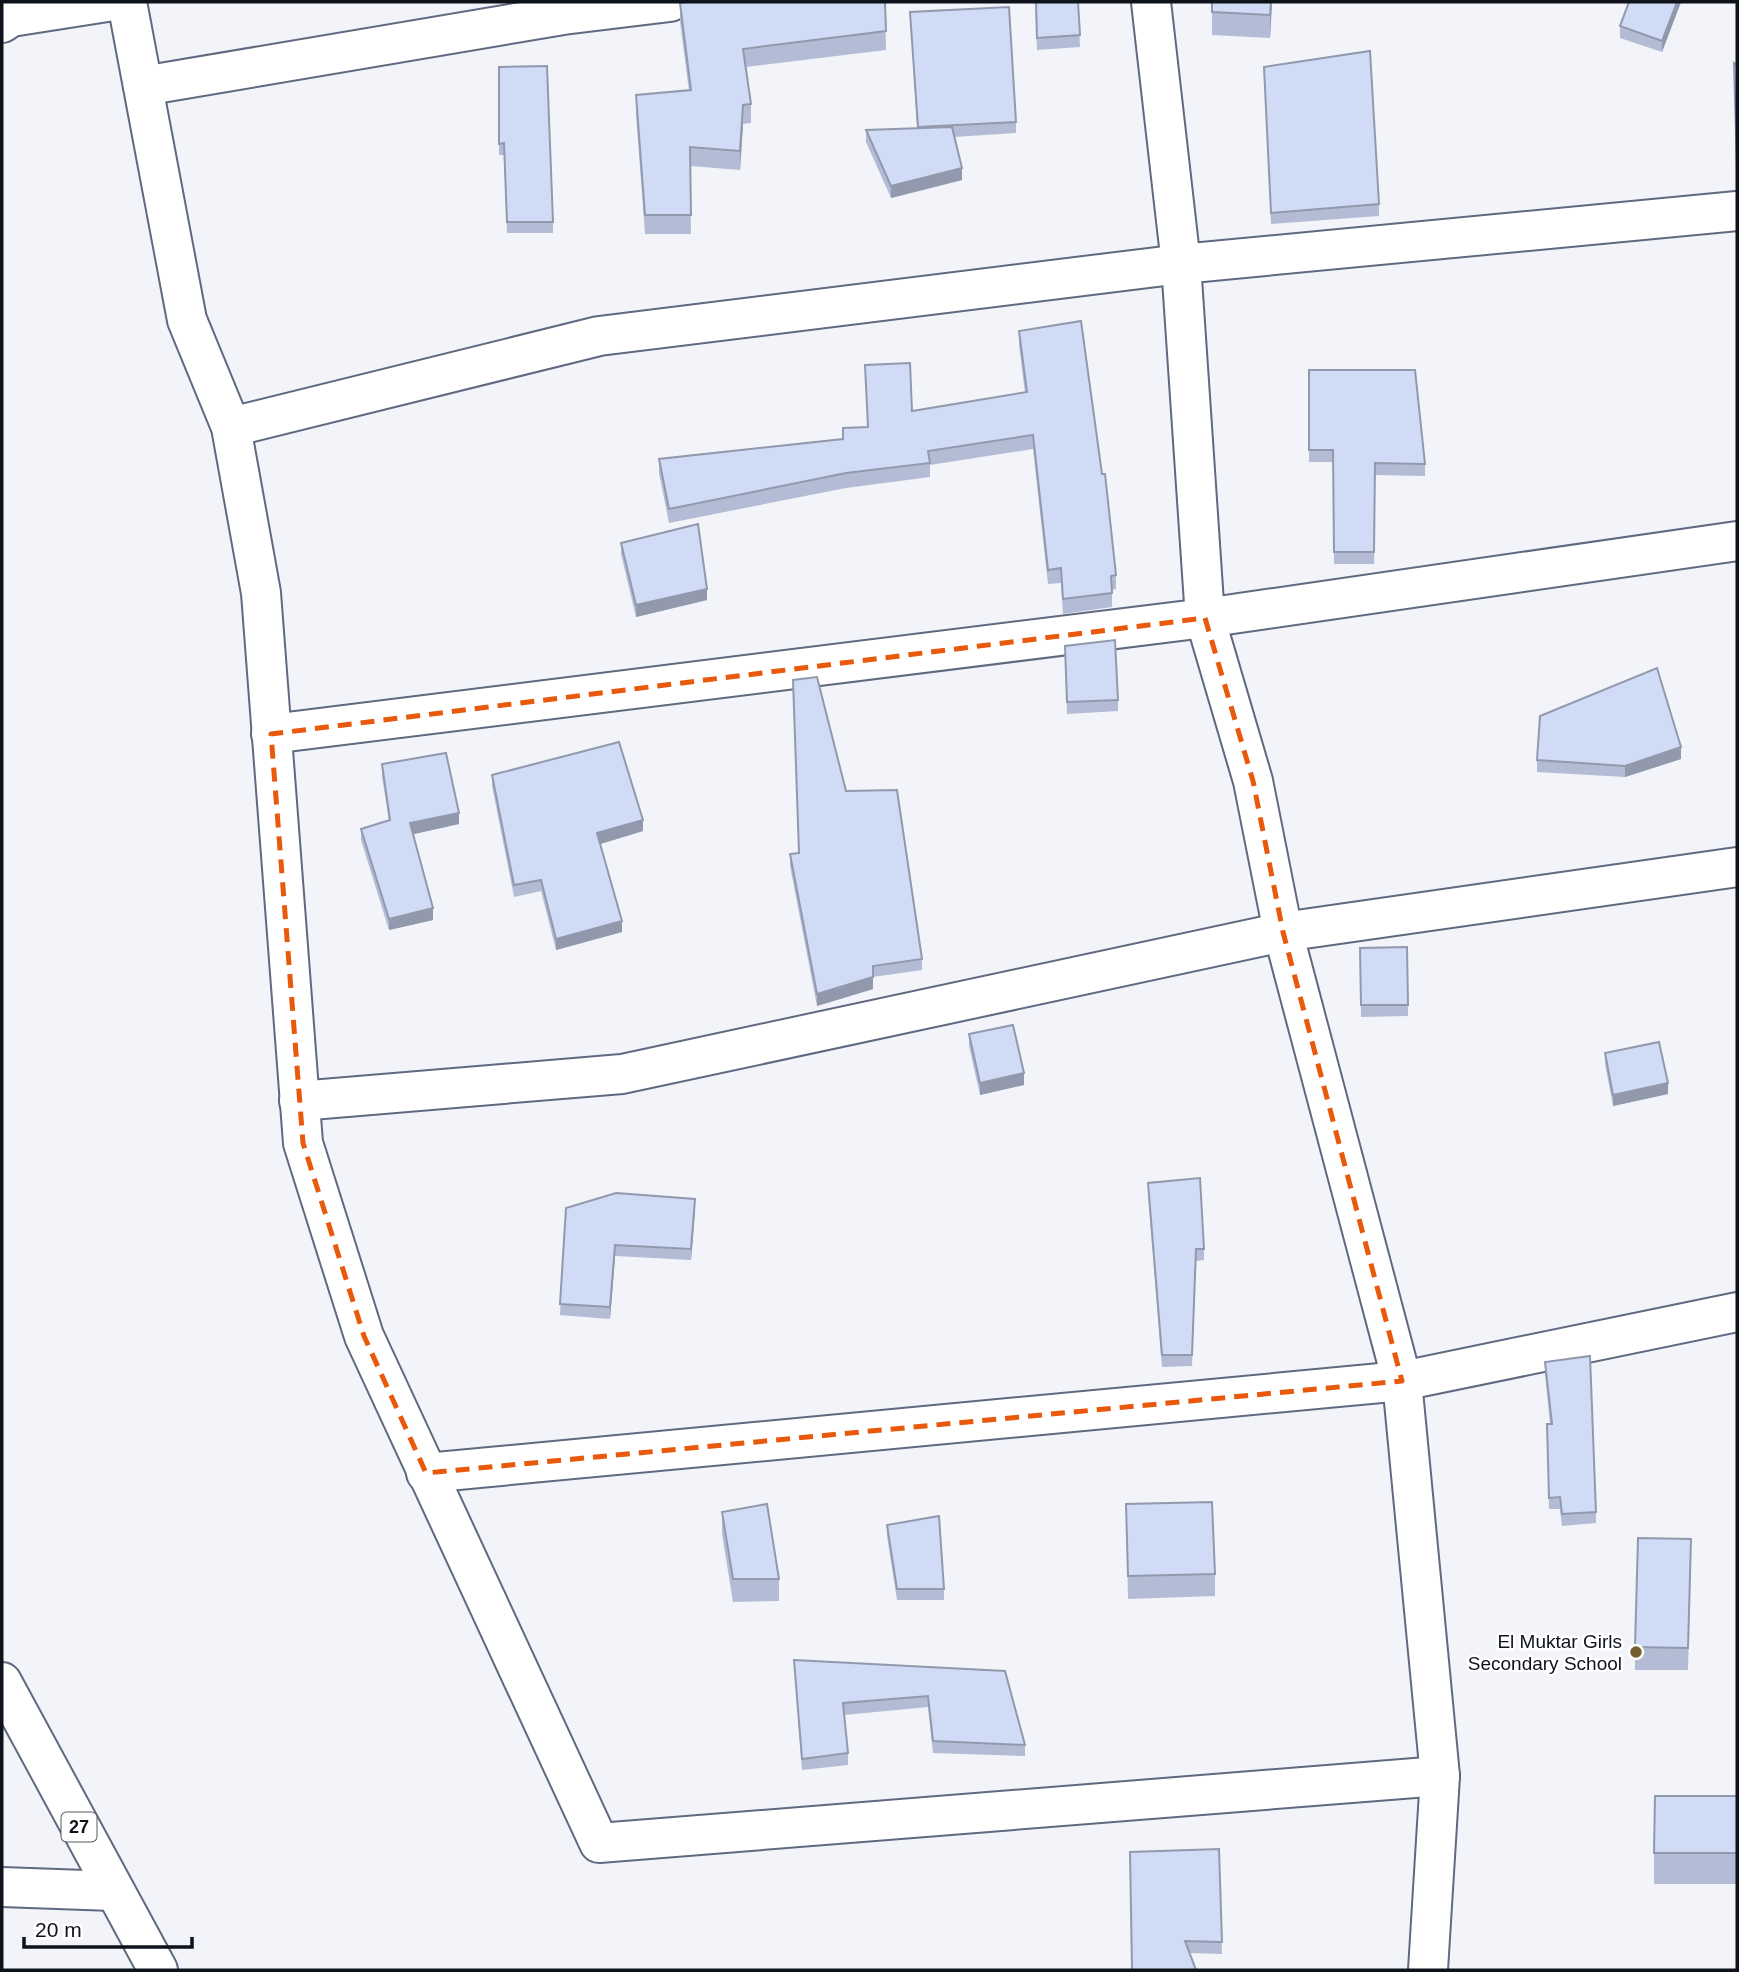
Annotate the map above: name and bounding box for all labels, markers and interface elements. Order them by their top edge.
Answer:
place label: El Muktar Girls Secondary School [1468,1631,1622,1674]
marker: El Muktar Girls Secondary School [1628,1644,1644,1660]
road number: 27 [62,1812,96,1842]
scale bar [24,1906,192,1950]
text: 20 m [35,1918,82,1941]

